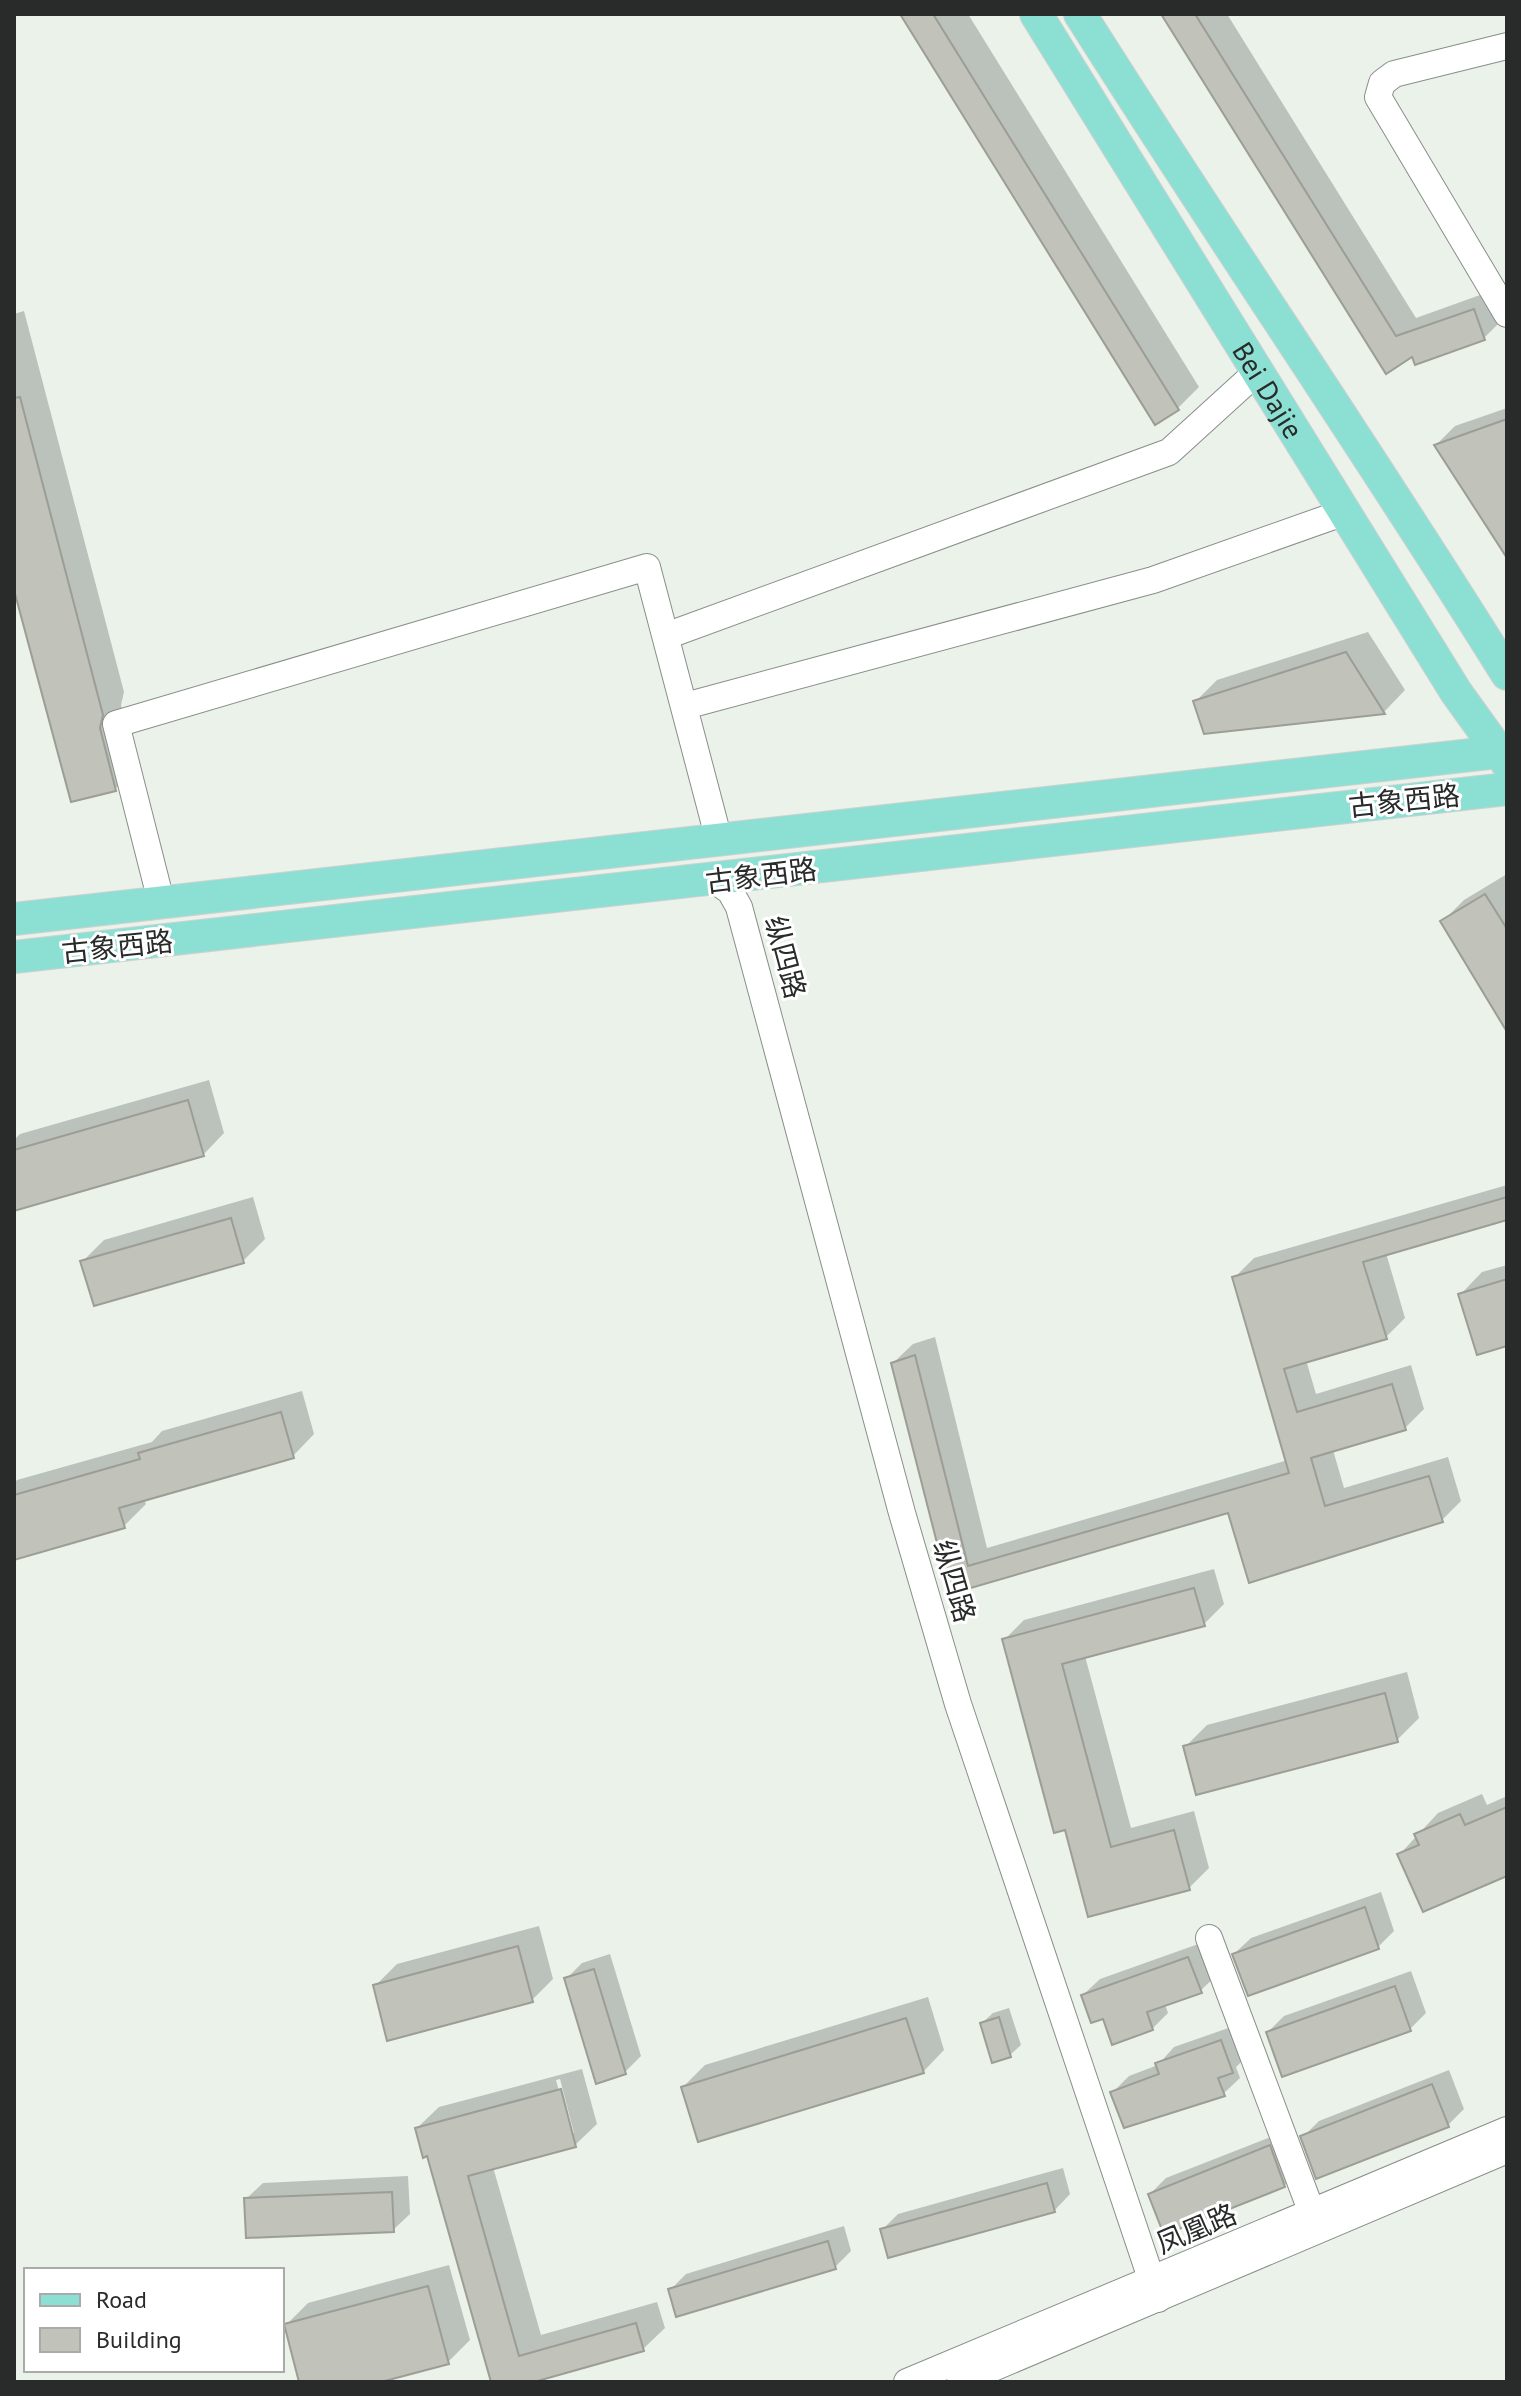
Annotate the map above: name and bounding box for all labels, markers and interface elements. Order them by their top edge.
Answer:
street label: Bei Dajie [1225,335,1313,445]
street label: 古象西路 [1346,776,1462,824]
street label: 古象西路 [703,850,819,900]
street label: 纵四路 [757,912,815,1002]
street label: 古象西路 [59,922,175,970]
street label: 纵四路 [926,1536,984,1626]
street label: 凤凰路 [1150,2195,1242,2261]
legend [24,2268,284,2372]
text: Road [96,2284,147,2315]
text: Building [96,2324,182,2355]

